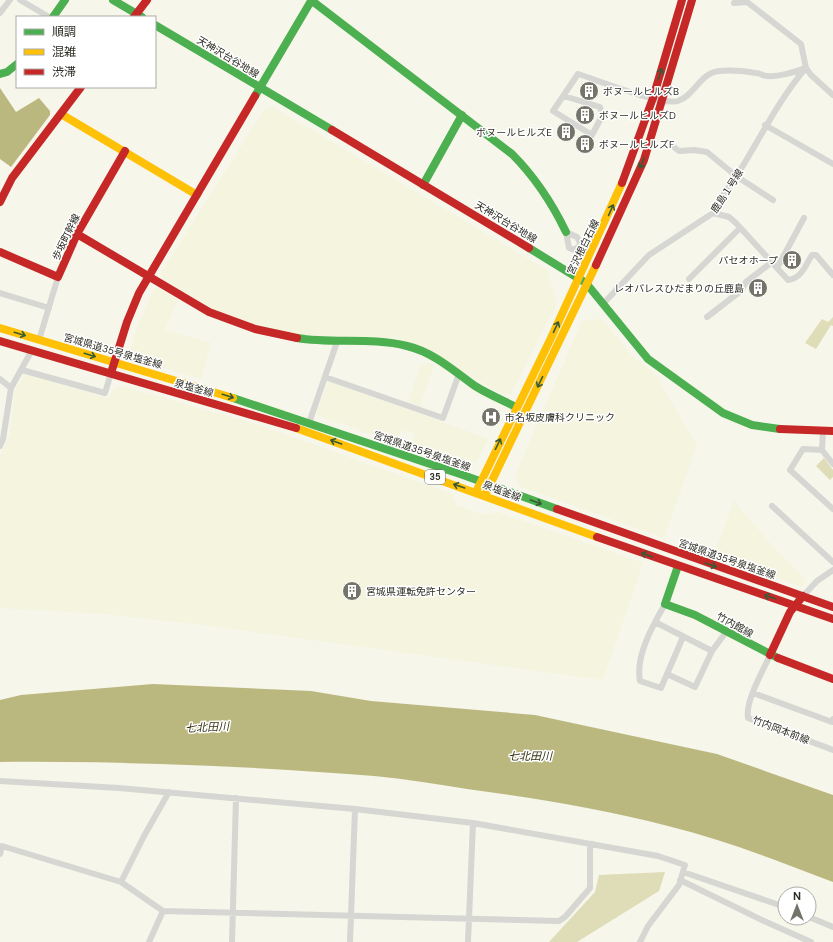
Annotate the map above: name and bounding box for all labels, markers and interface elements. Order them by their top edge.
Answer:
legend [16,16,156,88]
text: 順調 [52,24,76,40]
street label: 天神沢台谷地線 [195,33,261,81]
text: 混雑 [52,44,76,60]
text: 渋滞 [52,64,76,80]
one-way arrow [657,68,664,81]
building icon: ボヌールヒルズB [578,80,600,102]
place label: ボヌールヒルズB [603,85,679,98]
building icon: ボヌールヒルズD [574,104,596,126]
place label: ボヌールヒルズD [599,109,676,122]
building icon: ボヌールヒルズE [555,121,577,143]
place label: ボヌールヒルズE [476,126,552,139]
building icon: ボヌールヒルズF [574,133,596,155]
place label: ボヌールヒルズF [599,138,675,151]
one-way arrow [638,157,645,169]
street label: 鹿島１号線 [708,166,746,216]
street label: 天神沢台谷地線 [473,198,539,246]
one-way arrow [608,204,616,216]
street label: 歩坂町幹線 [49,212,83,262]
street label: 宮沢根白石線 [564,217,602,277]
building icon: パセオホープ [781,249,803,271]
place label: パセオホープ [719,254,778,267]
building icon: レオパレスひだまりの丘鹿島 [747,277,769,299]
place label: レオパレスひだまりの丘鹿島 [614,282,744,295]
one-way arrow [553,322,560,334]
one-way arrow [13,330,25,338]
street label: 宮城県道35号泉塩釜線 [62,331,164,371]
one-way arrow [83,352,96,359]
street label: 泉塩釜線 [173,376,215,400]
one-way arrow [536,376,543,388]
one-way arrow [221,393,234,400]
hospital icon: 市名坂皮膚科クリニック [480,406,502,428]
place label: 市名坂皮膚科クリニック [505,411,615,424]
street label: 宮城県道35号泉塩釜線 [372,428,472,474]
one-way arrow [331,438,343,446]
one-way arrow [495,438,502,450]
road number: 35 [425,470,445,484]
street label: 泉塩釜線 [481,478,523,504]
one-way arrow [453,481,465,489]
one-way arrow [530,499,543,506]
street label: 宮城県道35号泉塩釜線 [677,536,777,582]
one-way arrow [640,551,653,558]
one-way arrow [705,561,717,569]
building icon: 宮城県運転免許センター [341,580,363,602]
place label: 宮城県運転免許センター [366,585,476,598]
one-way arrow [763,593,776,600]
street label: 竹内館線 [714,610,756,640]
street label: 竹内岡本前線 [751,713,811,747]
water label: 七北田川 [185,719,230,735]
water label: 七北田川 [508,749,553,763]
north arrow [777,886,817,926]
text: N [793,889,801,903]

